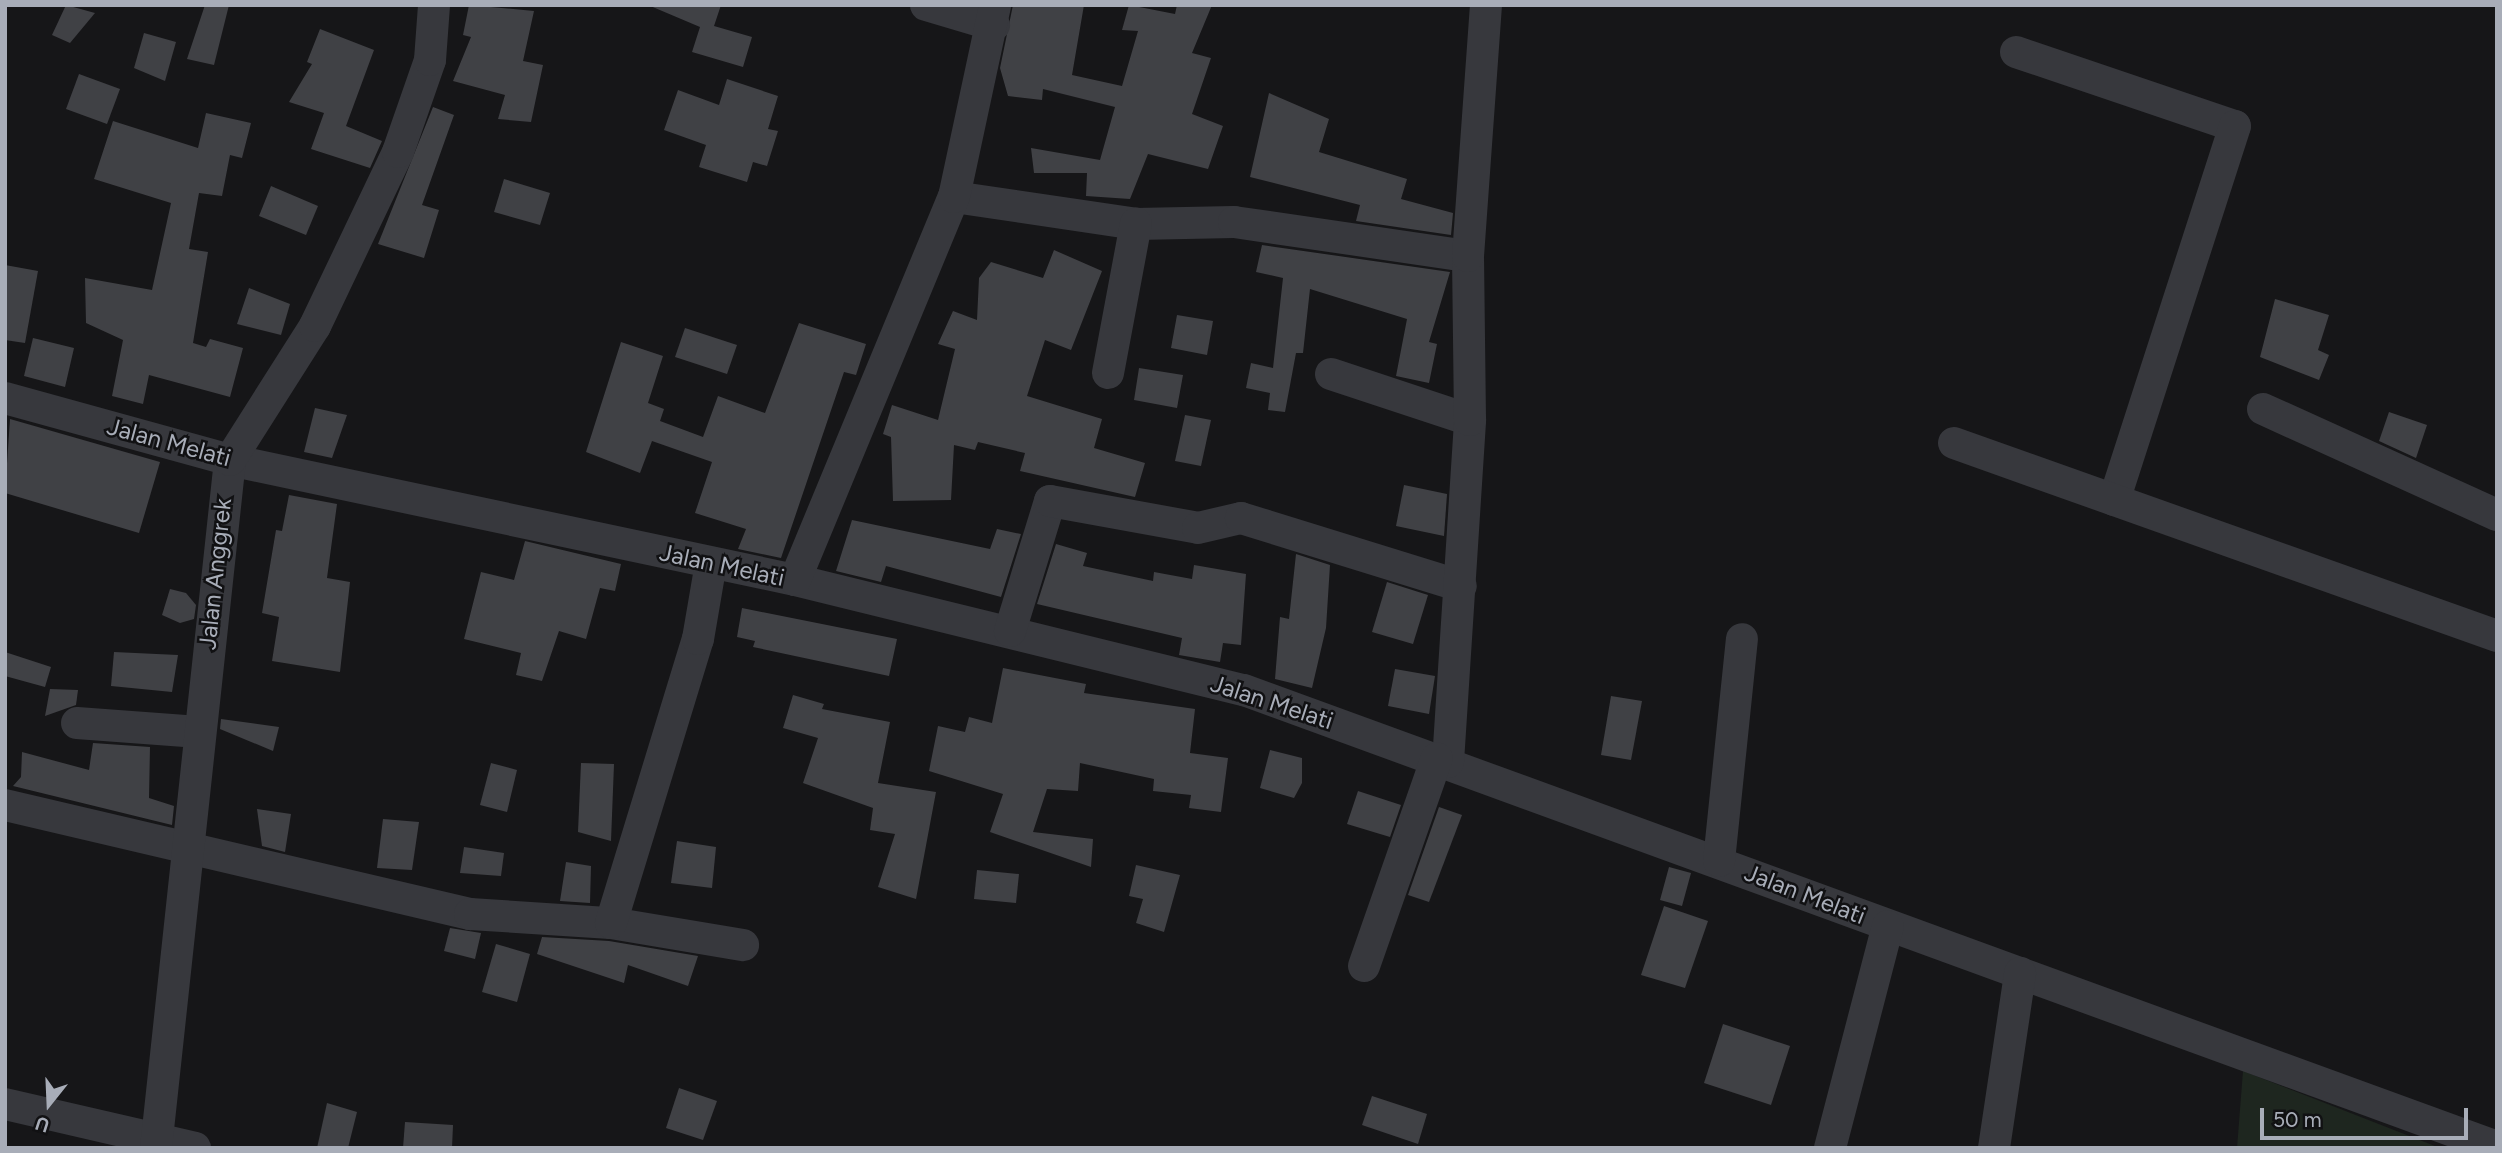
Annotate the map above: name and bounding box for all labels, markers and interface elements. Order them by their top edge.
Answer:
street label: Jalan Melati [104,412,234,472]
street label: Jalan Anggrek [193,497,237,651]
street label: Jalan Melati [657,538,787,592]
street label: Jalan Melati [1207,669,1337,735]
street label: Jalan Melati [1741,858,1869,930]
north arrow [14,1069,84,1139]
scale bar [2264,1094,2472,1138]
text: 50 m [2273,1107,2322,1132]
text: U [32,1111,52,1137]

